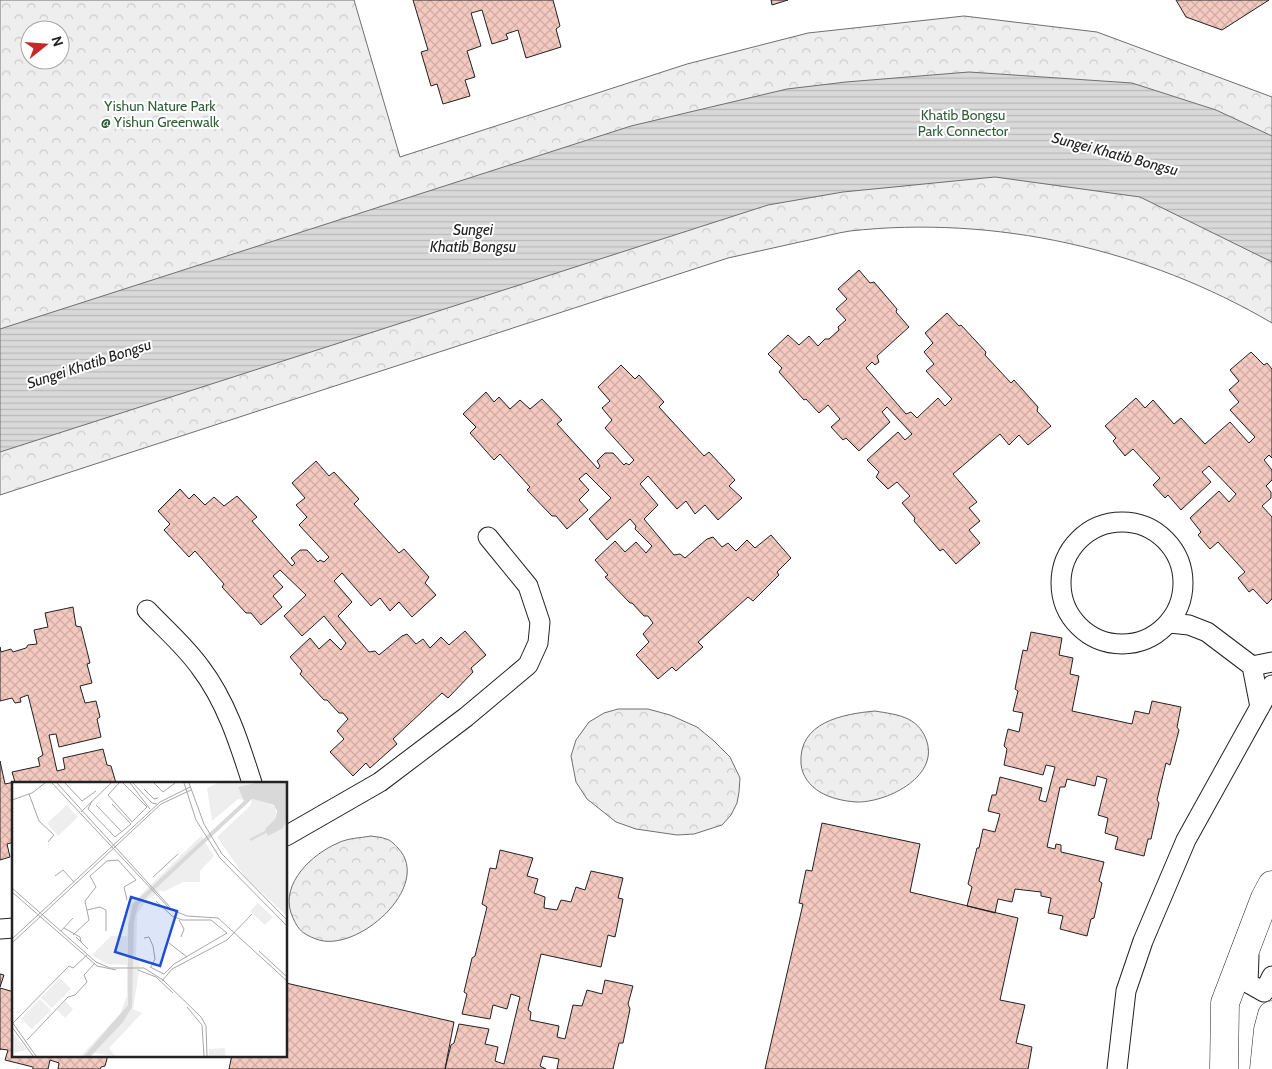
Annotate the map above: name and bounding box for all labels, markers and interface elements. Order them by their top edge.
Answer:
north arrow [20,20,70,70]
text: N [47,34,67,49]
park label: Yishun Nature Park @ Yishun Greenwalk [101,97,220,131]
park label: Khatib Bongsu Park Connector [918,106,1009,140]
water label: Sungei Khatib Bongsu [1050,129,1180,179]
water label: Sungei Khatib Bongsu [430,221,516,256]
water label: Sungei Khatib Bongsu [25,335,153,393]
inset map [12,782,288,1056]

